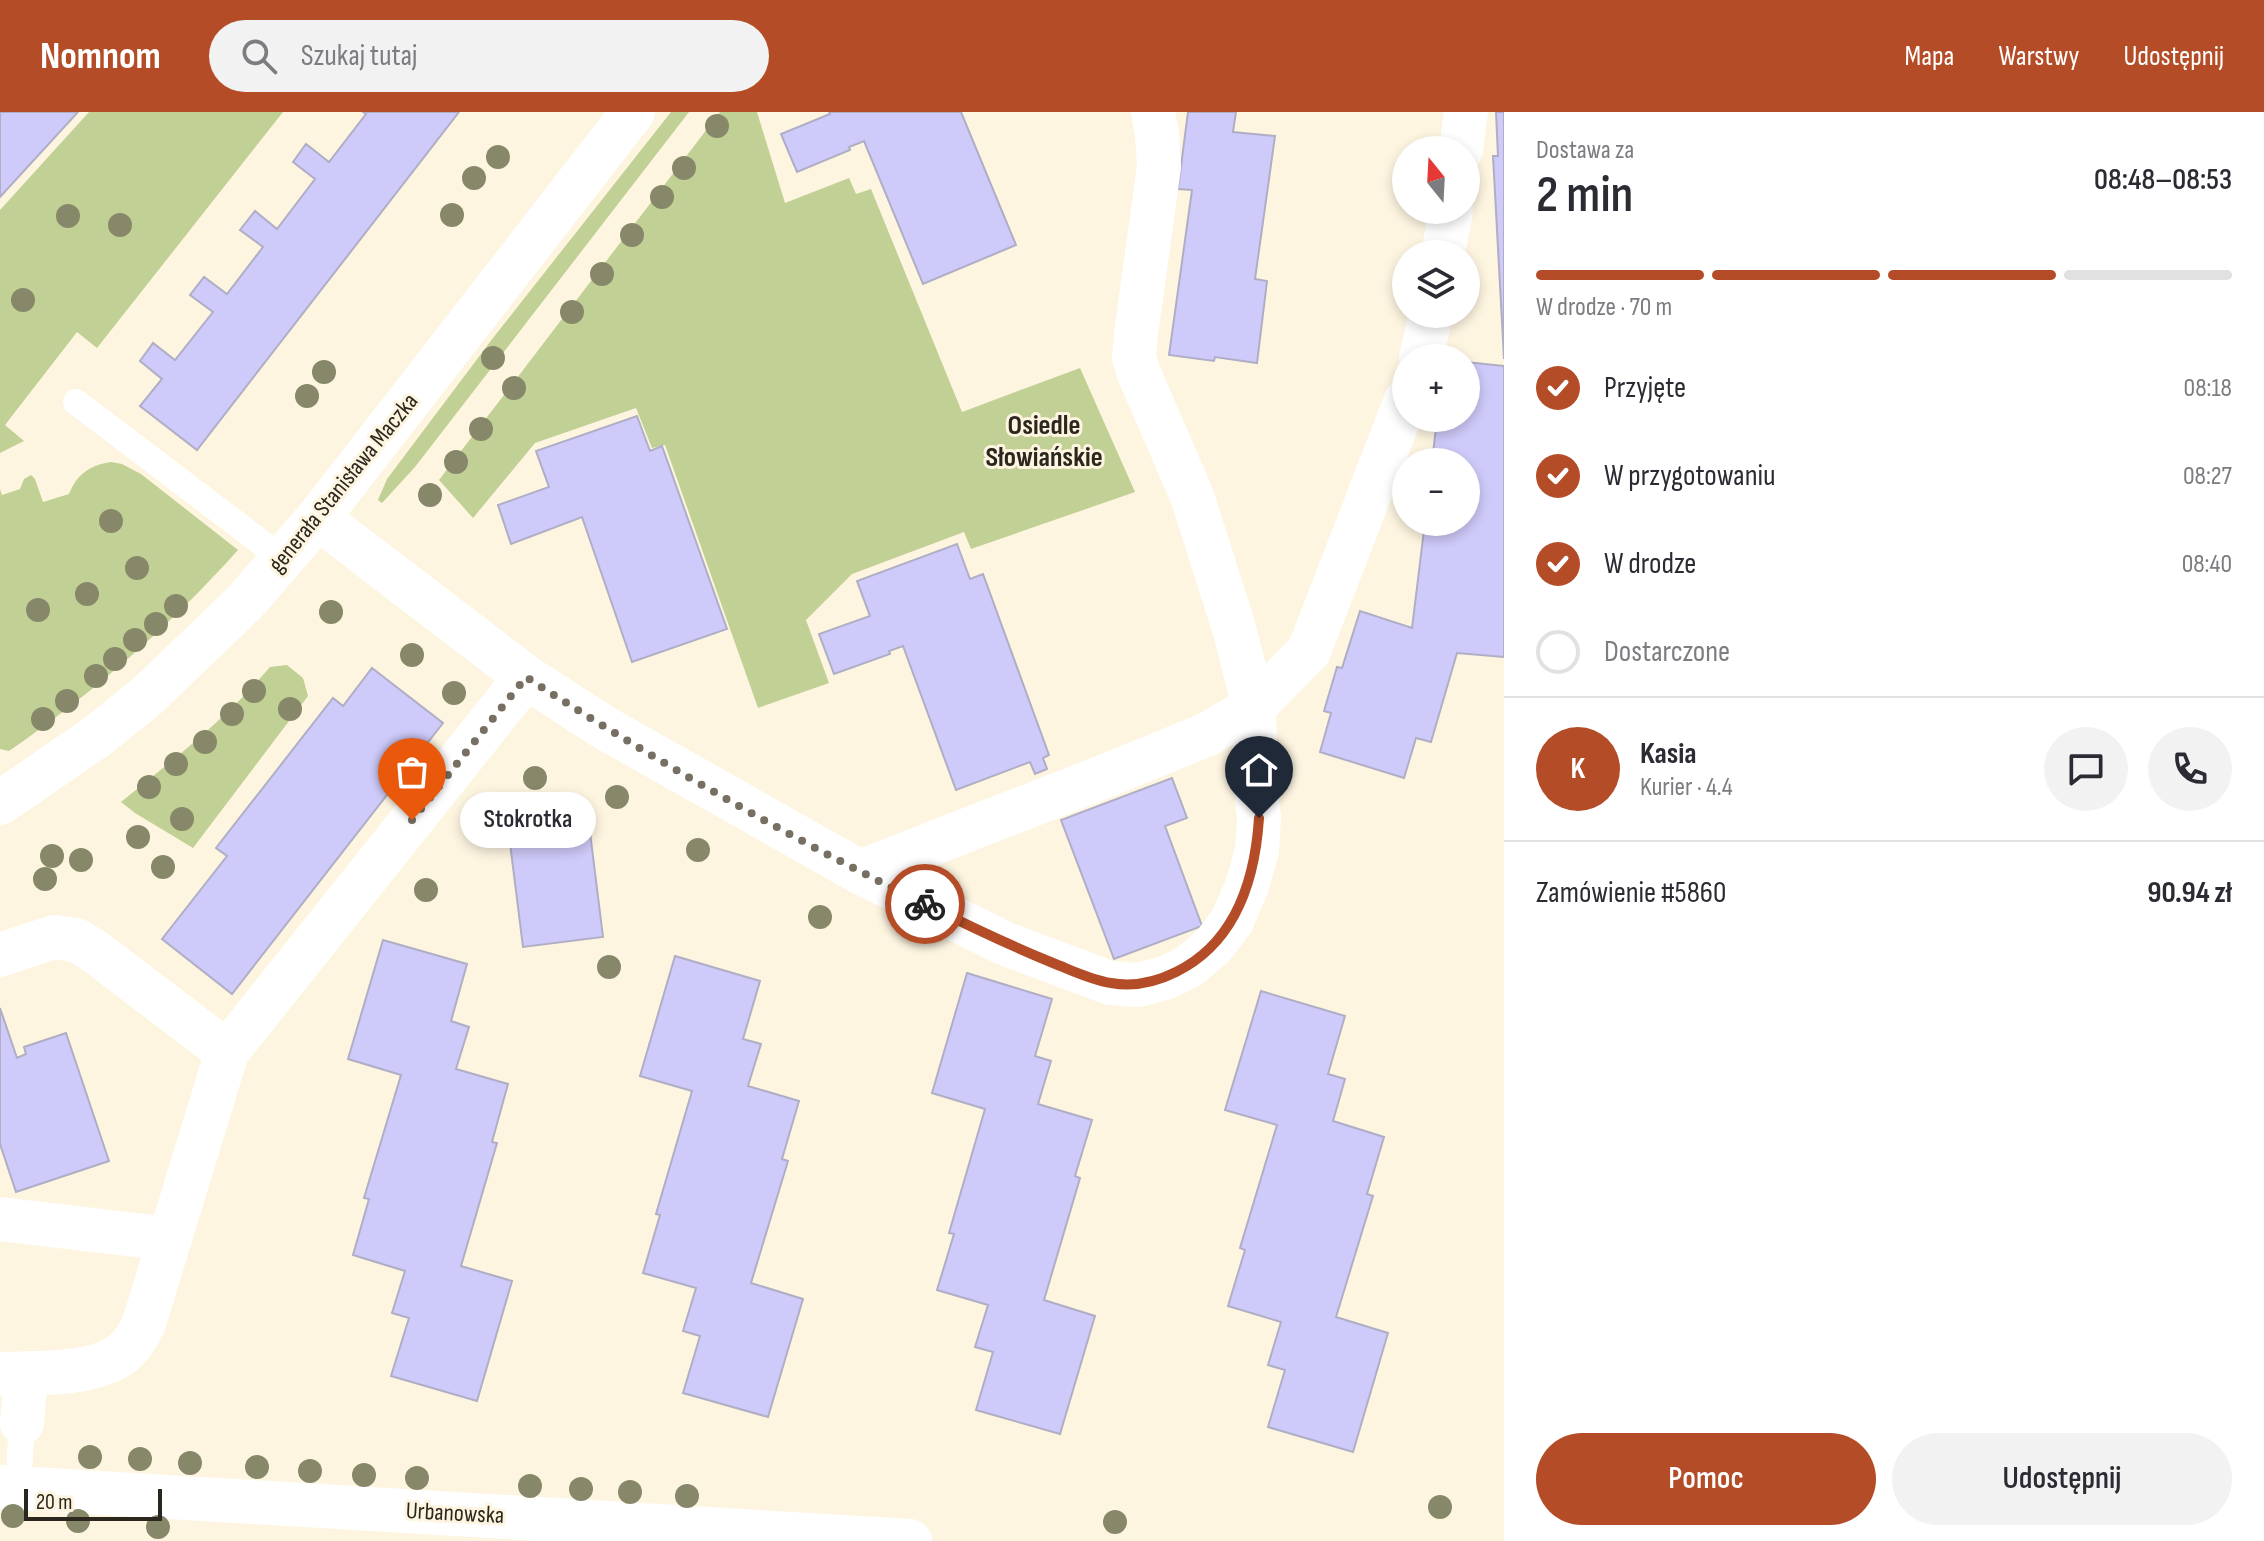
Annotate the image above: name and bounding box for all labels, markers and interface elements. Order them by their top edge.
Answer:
search box [209,20,769,92]
text: Nomnom [40,34,161,79]
icon: search [237,34,281,78]
text: Szukaj tutaj [301,38,417,74]
text: Mapa [1905,40,1954,73]
text: Warstwy [1998,40,2079,73]
text: Udostępnij [2123,40,2224,73]
text: Dostawa za [1536,135,1634,166]
north arrow [1392,136,1480,224]
map controls [1392,136,1480,536]
text: 08:48–08:53 [2094,162,2232,198]
text: 2 min [1536,164,1633,227]
button: layers [1392,240,1480,328]
text: W drodze · 70 m [1536,292,1672,323]
button: + [1392,344,1480,432]
icon: check [1536,366,1580,410]
text: Przyjęte [1604,370,1686,406]
text: 08:18 [2184,373,2232,404]
street label: generała Stanisława Maczka [262,388,424,578]
district label: Osiedle Słowiańskie [985,409,1103,474]
button: − [1392,448,1480,536]
icon: check [1536,454,1580,498]
text: W przygotowaniu [1604,458,1776,494]
text: 08:27 [2183,461,2232,492]
icon: check [1536,542,1580,586]
text: W drodze [1604,546,1696,582]
text: 08:40 [2182,549,2232,580]
text: Dostarczone [1604,634,1730,670]
button: chat [2044,727,2128,811]
button: phone [2148,727,2232,811]
pin [1225,736,1293,818]
text: Kasia [1640,736,1697,772]
pin [378,738,446,820]
icon: home [1237,748,1281,792]
icon: bag [390,750,434,794]
text: K [1571,751,1585,787]
text: Kurier · 4.4 [1640,772,1733,803]
callout: Stokrotka [460,792,596,848]
text: Stokrotka [484,804,572,835]
courier [885,864,965,944]
text: Zamówienie #5860 [1536,875,1726,911]
text: 90.94 zł [2147,875,2232,911]
icon: bike [903,882,947,926]
button: Pomoc [1536,1433,1876,1525]
button: Udostępnij [1892,1433,2232,1525]
scale bar [24,1485,162,1521]
text: 20 m [36,1489,73,1516]
street label: Urbanowska [405,1496,505,1530]

